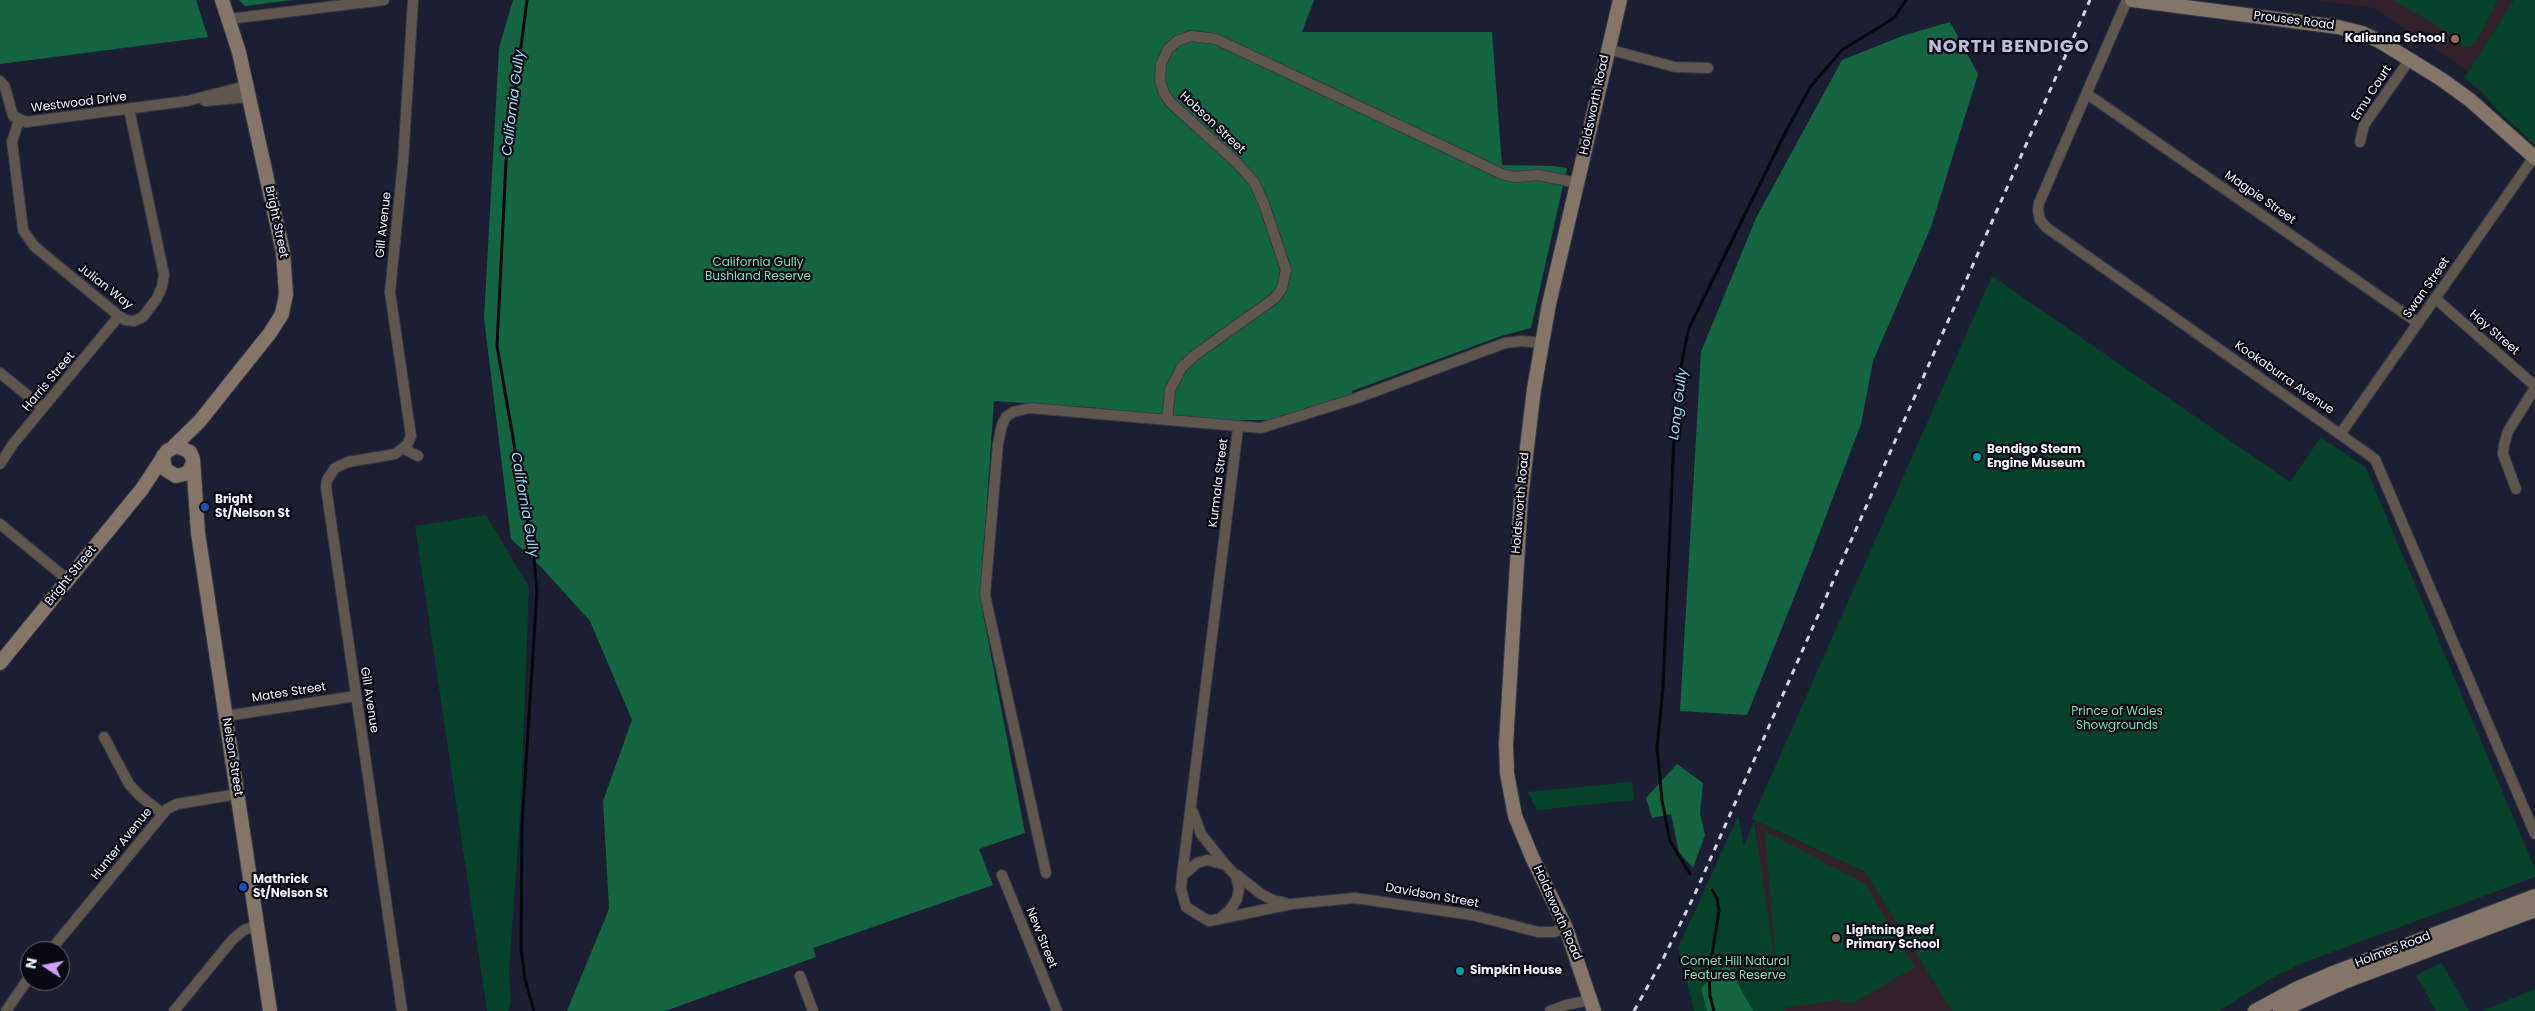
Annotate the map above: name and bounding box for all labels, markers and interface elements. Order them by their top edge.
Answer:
street label: Prouses Road [2253,9,2335,33]
place label: Kalianna School [2345,32,2445,46]
marker: Kalianna School [2449,33,2461,45]
district label: NORTH BENDIGO [1927,36,2091,58]
water label: California Gully [499,49,529,157]
street label: Holdsworth Road [1577,54,1613,156]
street label: Emu Court [2349,63,2395,123]
street label: Hobson Street [1176,89,1248,157]
street label: Westwood Drive [30,90,128,116]
street label: Magpie Street [2222,168,2298,228]
street label: Bright Street [261,185,291,259]
street label: Gill Avenue [373,191,395,259]
street label: Swan Street [2401,255,2453,321]
park label: California Gully Bushland Reserve [705,256,811,284]
street label: Julian Way [75,261,135,313]
street label: Hoy Street [2466,308,2522,358]
street label: Kookaburra Avenue [2232,338,2336,418]
street label: Harris Street [20,349,78,415]
water label: Long Gully [1666,367,1692,441]
street label: Kurmala Street [1206,438,1232,528]
place label: Bendigo Steam Engine Museum [1987,443,2085,471]
water label: California Gully [506,451,542,559]
marker: Bendigo Steam Engine Museum [1971,451,1983,463]
street label: Holdsworth Road [1509,452,1533,554]
place label: Bright St/Nelson St [215,493,290,521]
marker: Bright St/Nelson St [199,501,211,513]
street label: Bright Street [42,543,100,609]
street label: Gill Avenue [357,666,381,734]
street label: Mates Street [251,680,327,706]
park label: Prince of Wales Showgrounds [2071,705,2163,733]
street label: Nelson Street [219,717,245,797]
street label: Hunter Avenue [89,805,155,883]
street label: Holdsworth Road [1530,864,1584,962]
place label: Mathrick St/Nelson St [253,873,328,901]
marker: Mathrick St/Nelson St [237,881,249,893]
street label: Davidson Street [1384,881,1480,911]
street label: New Street [1022,906,1060,970]
place label: Lightning Reef Primary School [1846,924,1940,952]
street label: Holmes Road [2353,929,2433,971]
marker: Lightning Reef Primary School [1830,932,1842,944]
north arrow [20,941,70,991]
park label: Comet Hill Natural Features Reserve [1681,955,1789,983]
text: N [20,956,42,970]
place label: Simpkin House [1470,964,1562,978]
marker: Simpkin House [1454,965,1466,977]

